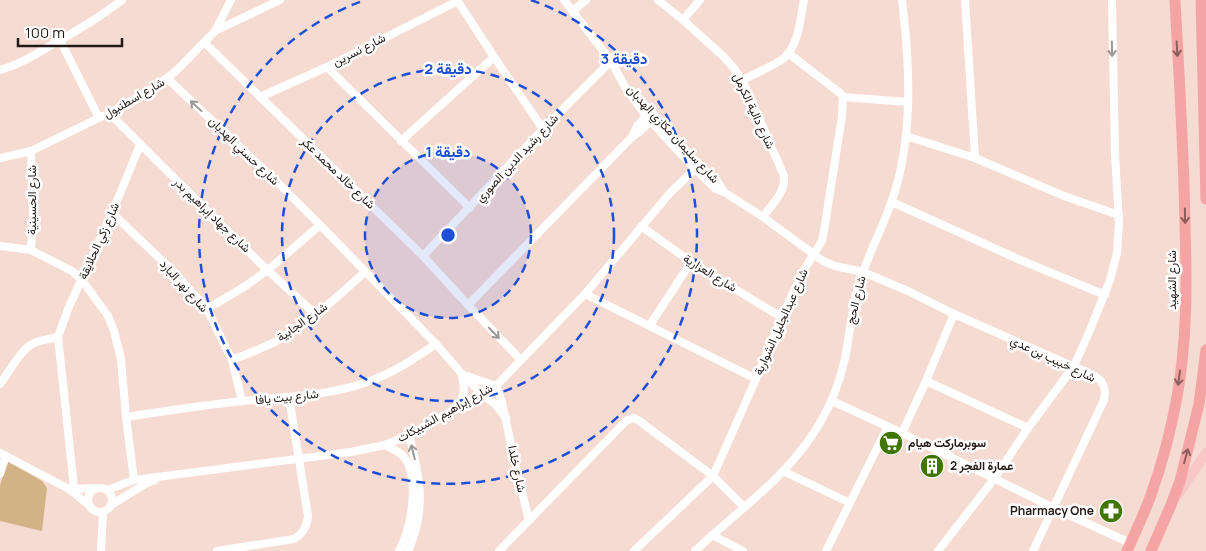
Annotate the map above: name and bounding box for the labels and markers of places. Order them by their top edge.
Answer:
centre of rings [439,226,457,244]
supermarket icon: سوبرماركت هيام [878,430,904,456]
place label: سوبرماركت هيام [908,434,987,451]
building icon: عمارة الفجر 2 [919,453,945,479]
place label: عمارة الفجر 2 [950,457,1013,474]
pharmacy icon: Pharmacy One [1098,498,1124,524]
place label: Pharmacy One [1010,502,1094,519]

